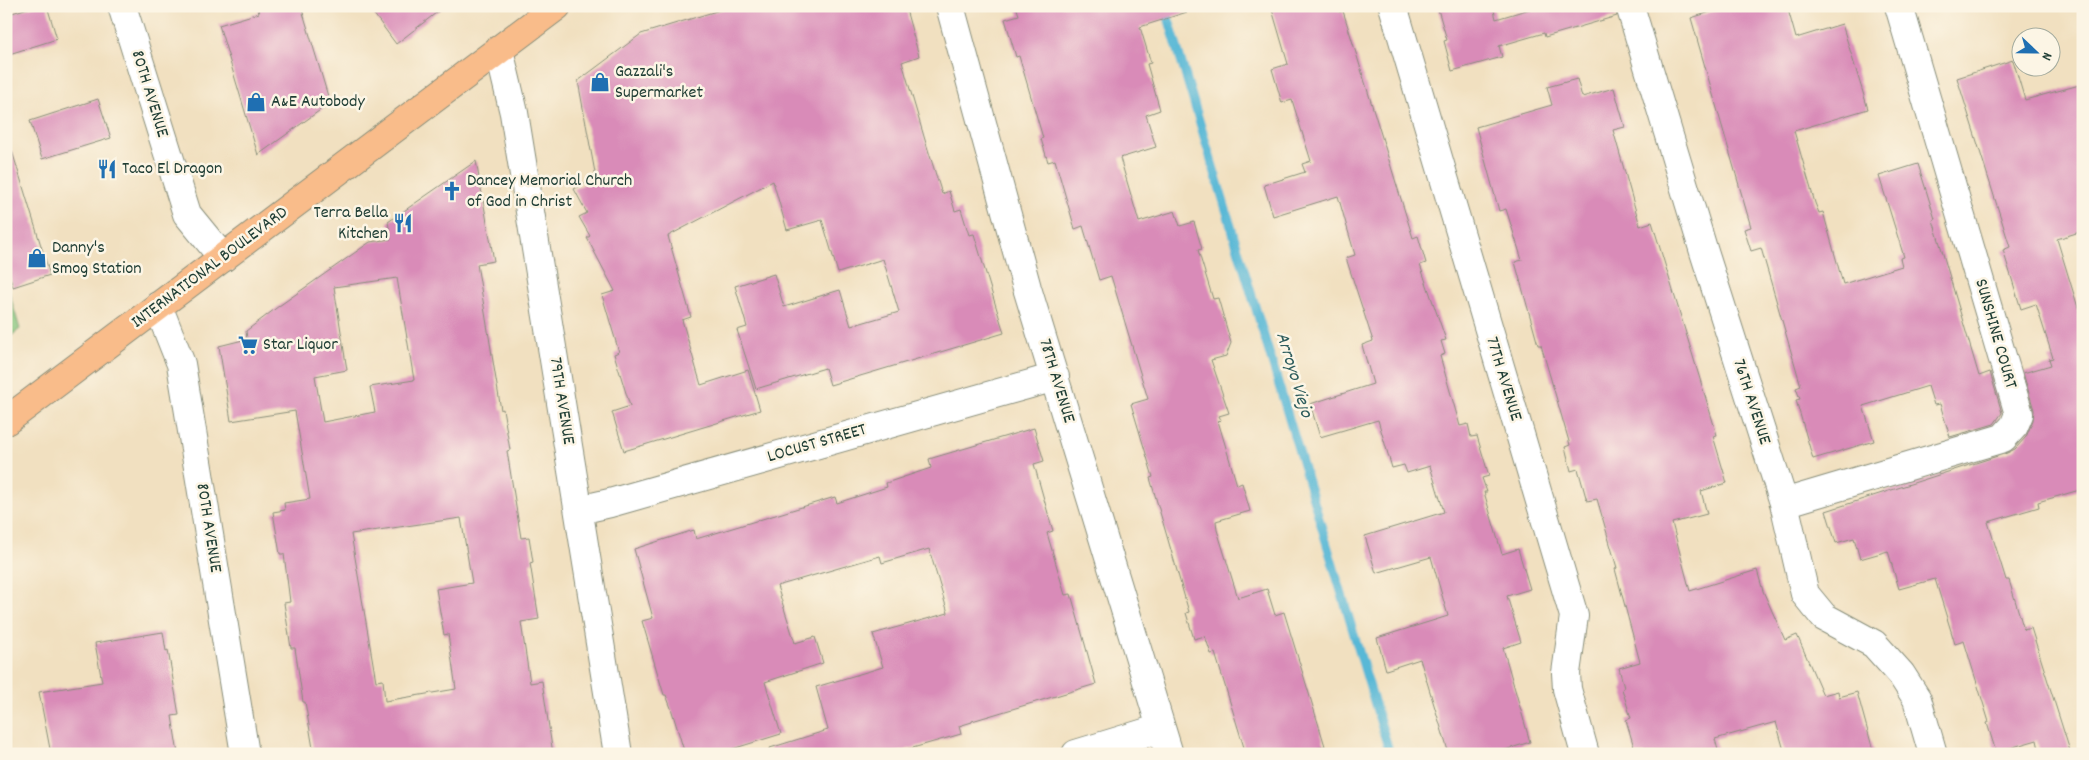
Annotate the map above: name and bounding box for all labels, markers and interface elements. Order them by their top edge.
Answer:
north arrow [2012,28,2062,78]
street label: 80TH AVENUE [124,47,174,141]
text: N [2036,49,2057,63]
place label: Gazzali's Supermarket [615,60,703,106]
shop icon: Gazzali's Supermarket [589,71,611,93]
place label: A&E Autobody [271,90,366,115]
shop icon: A&E Autobody [245,91,267,113]
place label: Taco El Dragon [122,157,222,182]
restaurant icon: Taco El Dragon [96,158,118,180]
place label: Dancey Memorial Church of God in Christ [467,169,632,215]
church icon: Dancey Memorial Church of God in Christ [441,180,463,202]
street label: INTERNATIONAL BOULEVARD [127,201,293,335]
place label: Terra Bella Kitchen [313,201,389,247]
restaurant icon: Terra Bella Kitchen [392,212,414,234]
place label: Danny's Smog Station [52,236,142,282]
shop icon: Danny's Smog Station [26,247,48,269]
street label: SUNSHINE COURT [1967,276,2023,392]
water label: Arroyo Viejo [1267,329,1319,422]
place label: Star Liquor [263,333,338,358]
supermarket icon: Star Liquor [237,334,259,356]
street label: 77TH AVENUE [1478,334,1528,424]
street label: 78TH AVENUE [1031,336,1081,426]
street label: 79TH AVENUE [542,356,580,446]
street label: 76TH AVENUE [1725,356,1777,448]
street label: LOCUST STREET [765,418,869,470]
street label: 80TH AVENUE [189,482,227,574]

